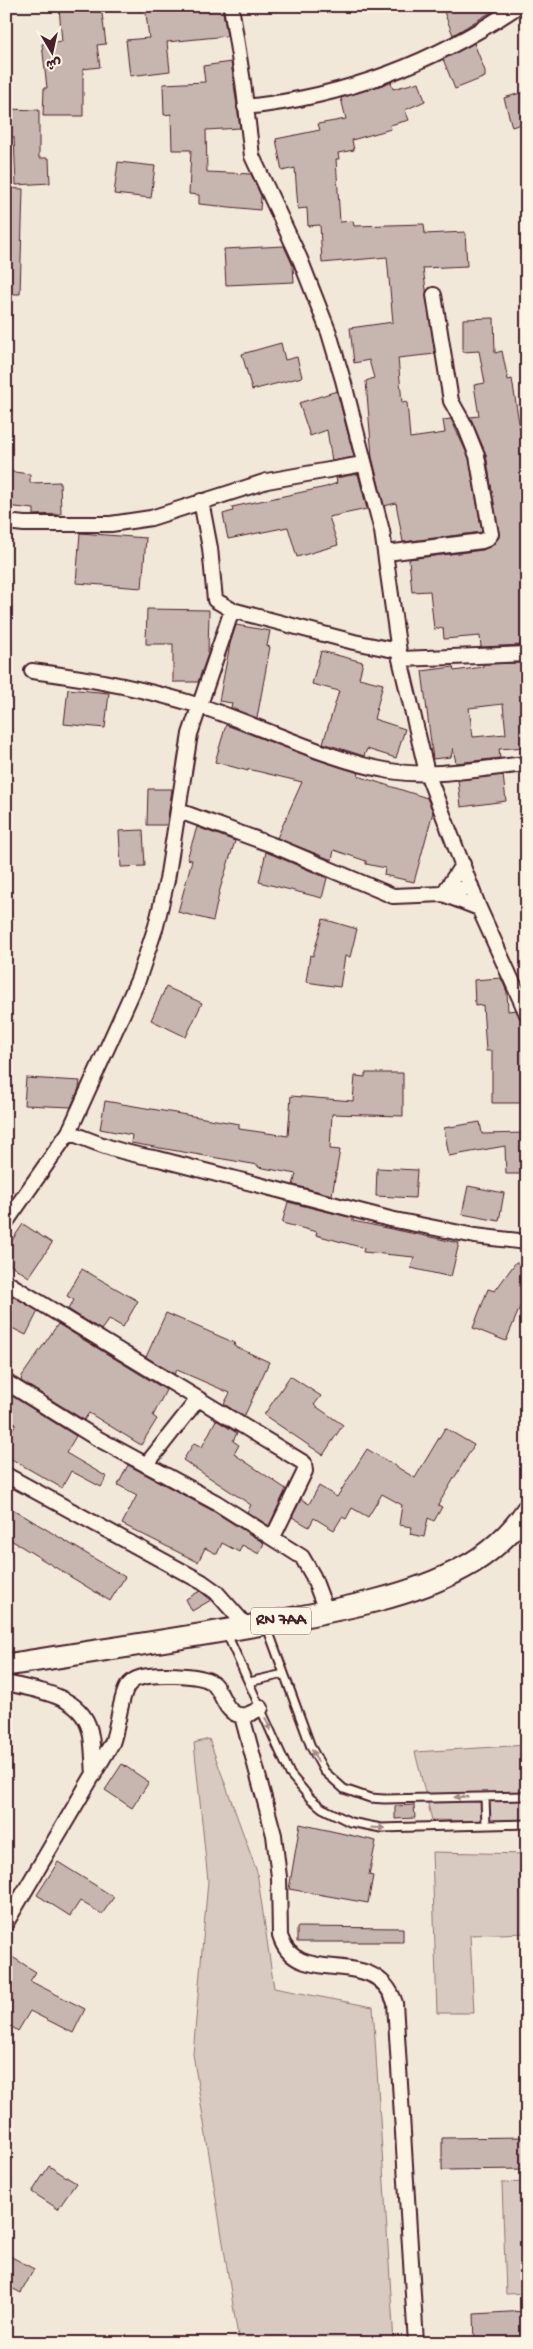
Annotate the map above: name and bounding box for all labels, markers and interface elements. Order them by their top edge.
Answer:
north arrow [28,28,78,78]
text: ش [45,53,63,72]
road number: RN 7AA [251,1608,311,1634]
one-way arrow [264,1717,272,1731]
one-way arrow [311,1749,319,1763]
one-way arrow [452,1793,468,1801]
one-way arrow [371,1824,387,1832]

